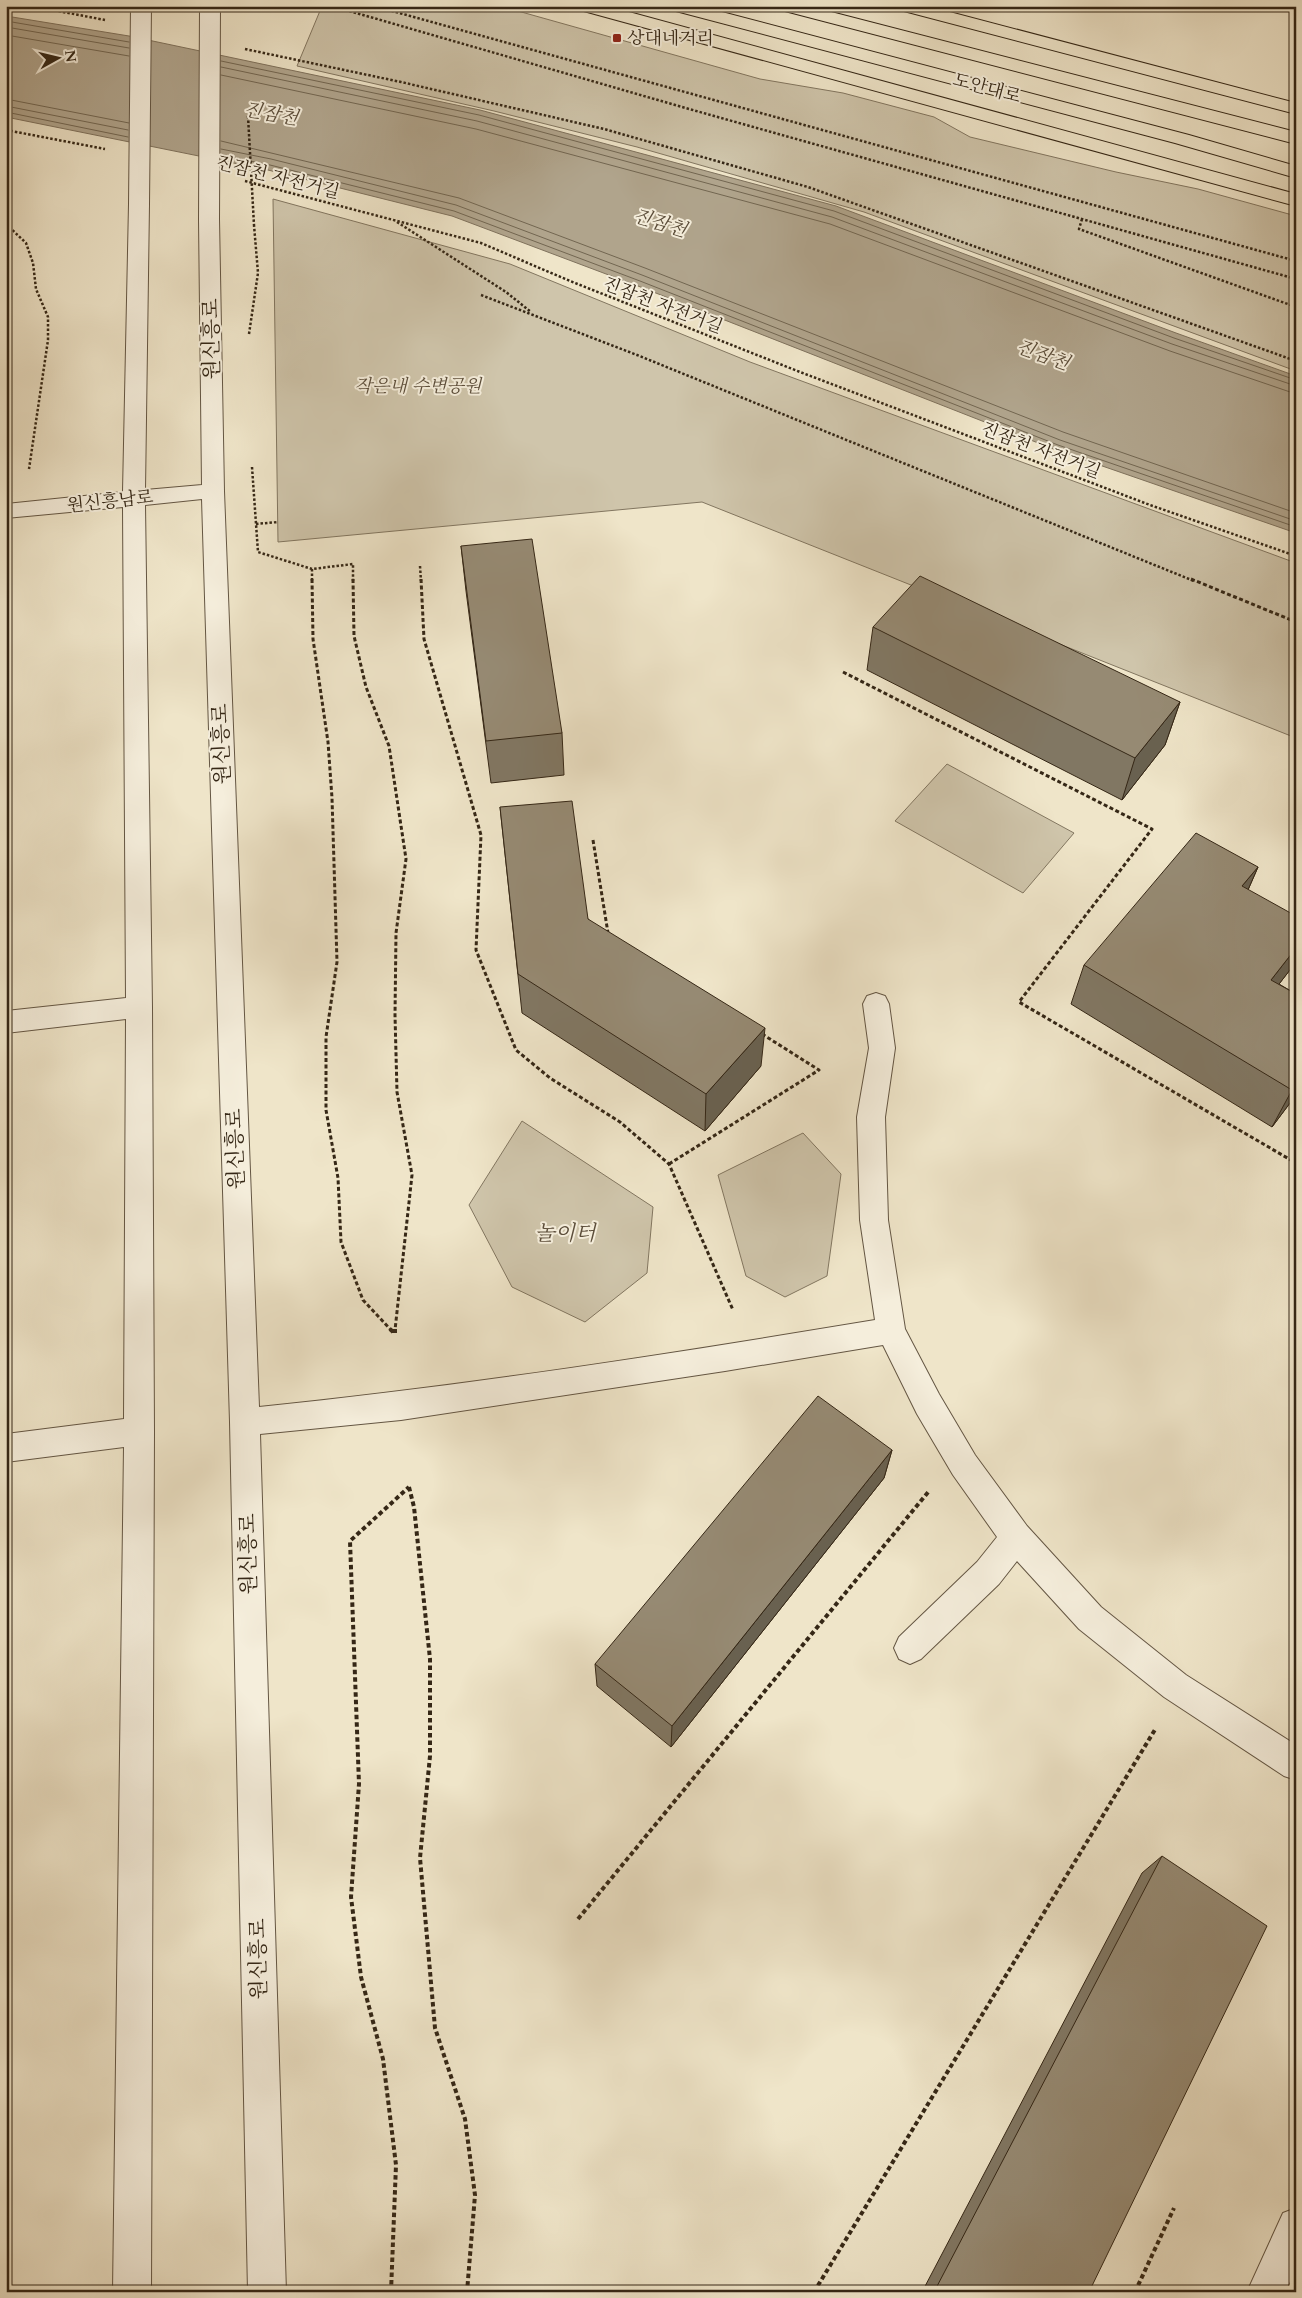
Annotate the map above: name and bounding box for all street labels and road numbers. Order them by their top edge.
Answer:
street label: 도안대로 [950,67,1024,110]
street label: 진잠천 자전거길 [213,150,342,205]
street label: 진잠천 자전거길 [599,271,726,340]
street label: 원신흥로 [196,298,227,380]
street label: 진잠천 자전거길 [977,416,1104,485]
street label: 원신흥남로 [66,485,155,518]
street label: 원신흥로 [206,703,237,785]
street label: 원신흥로 [220,1108,251,1190]
street label: 원신흥로 [233,1513,264,1595]
street label: 원신흥로 [243,1918,274,2000]

